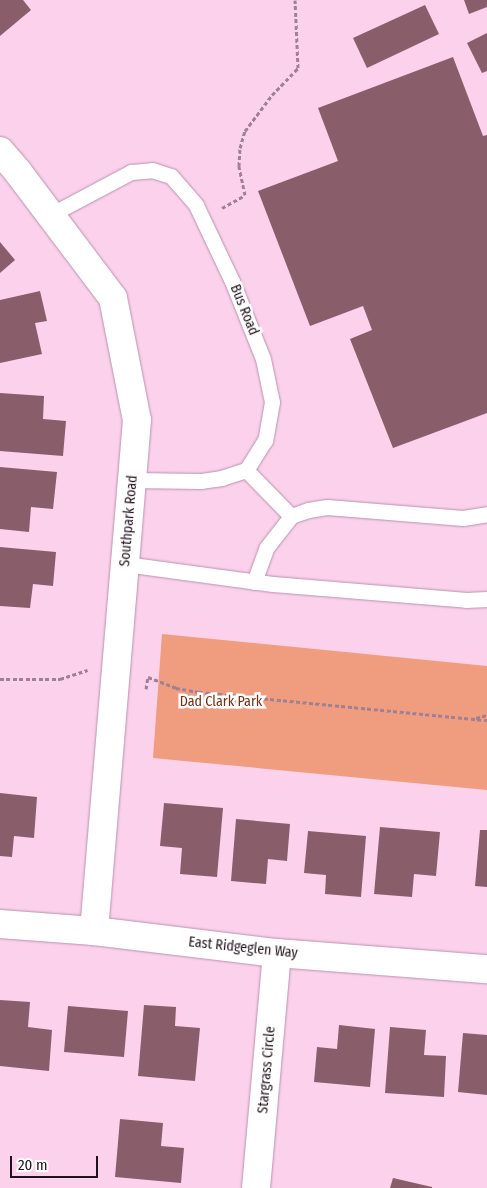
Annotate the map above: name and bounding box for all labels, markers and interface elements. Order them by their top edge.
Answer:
street label: Bus Road [226,282,262,338]
street label: Southpark Road [117,475,141,567]
park label: Dad Clark Park [180,694,262,710]
street label: East Ridgeglen Way [188,934,298,962]
street label: Stargrass Circle [255,1026,279,1114]
scale bar [12,1146,100,1178]
text: 20 m [18,1156,48,1174]

